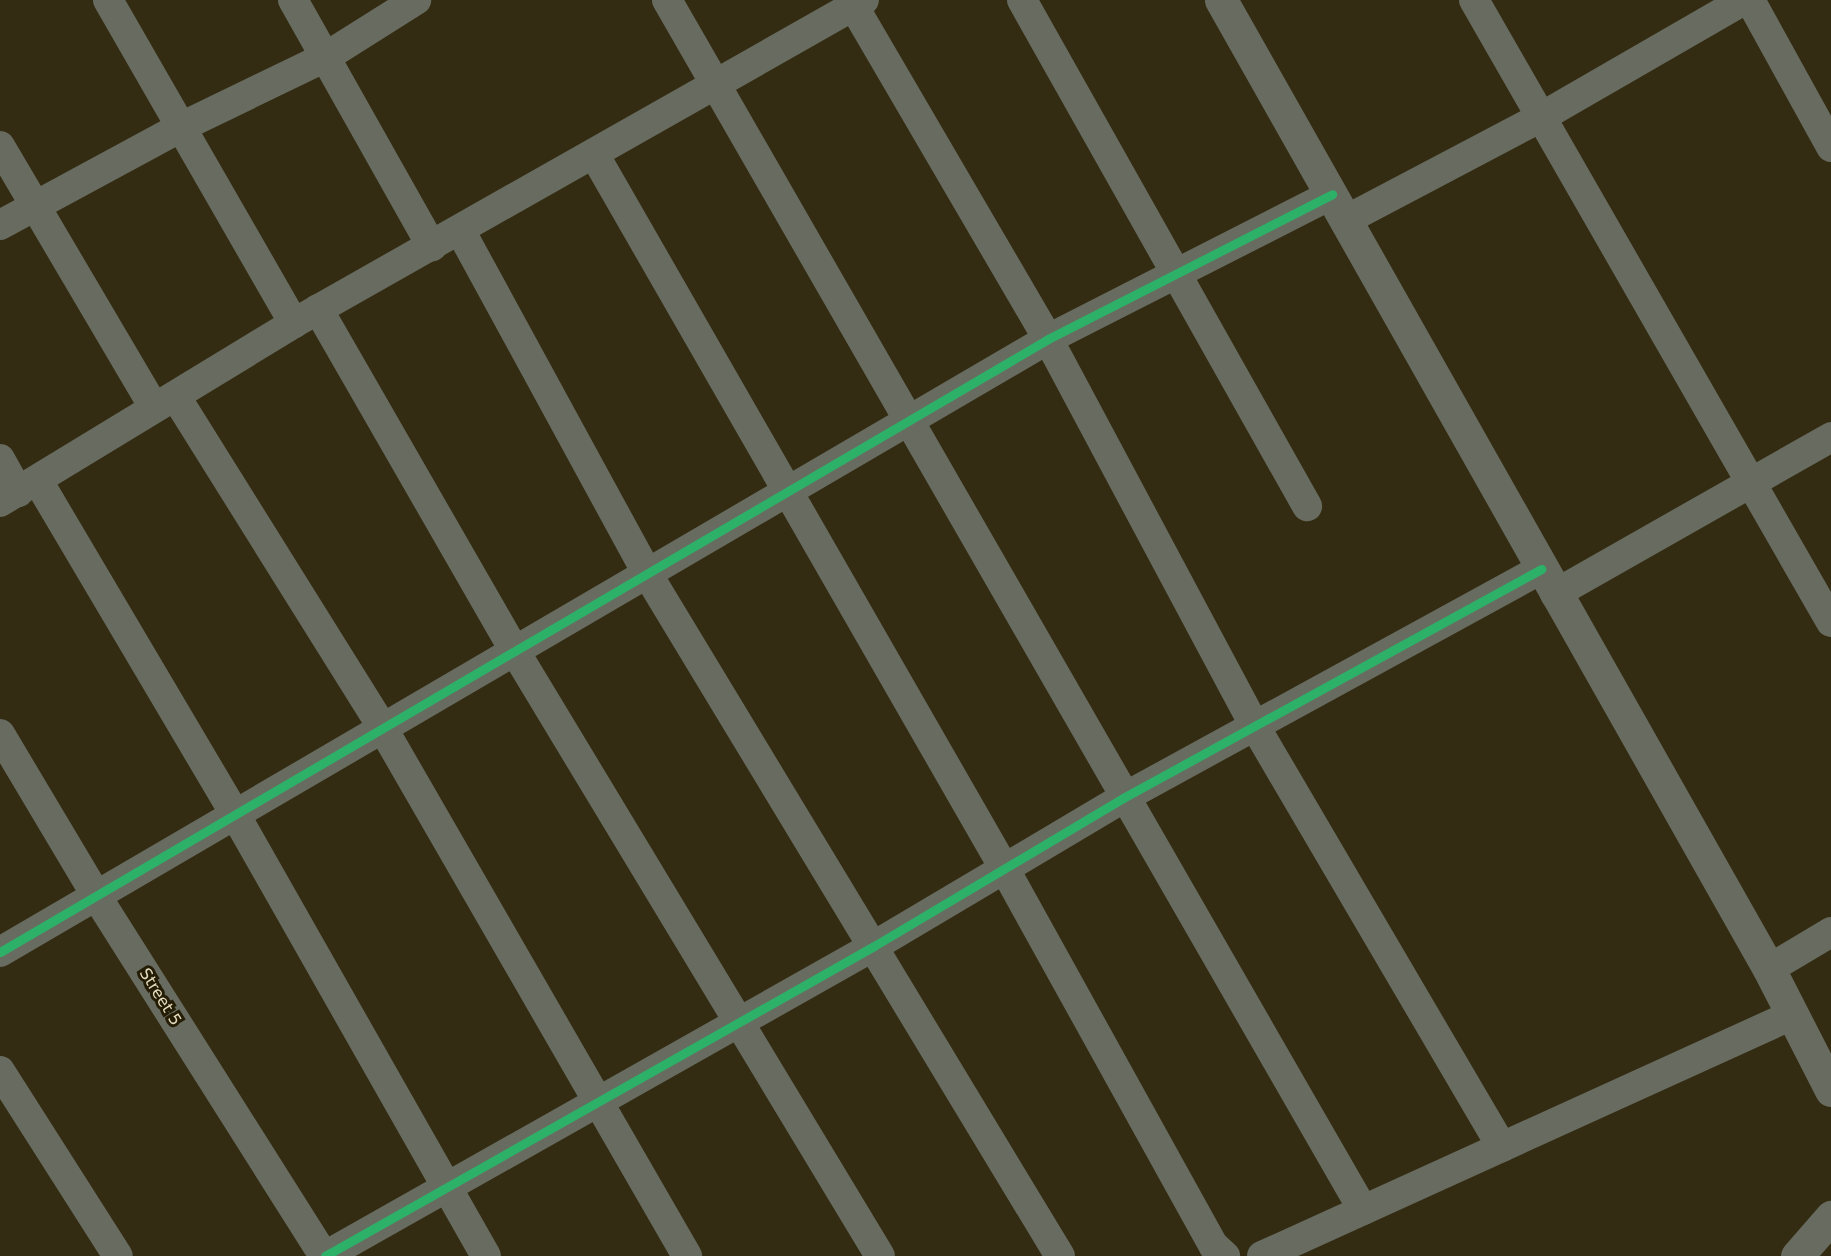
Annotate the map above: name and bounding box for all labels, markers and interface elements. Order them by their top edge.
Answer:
street label: Street 5 [135,965,185,1029]

